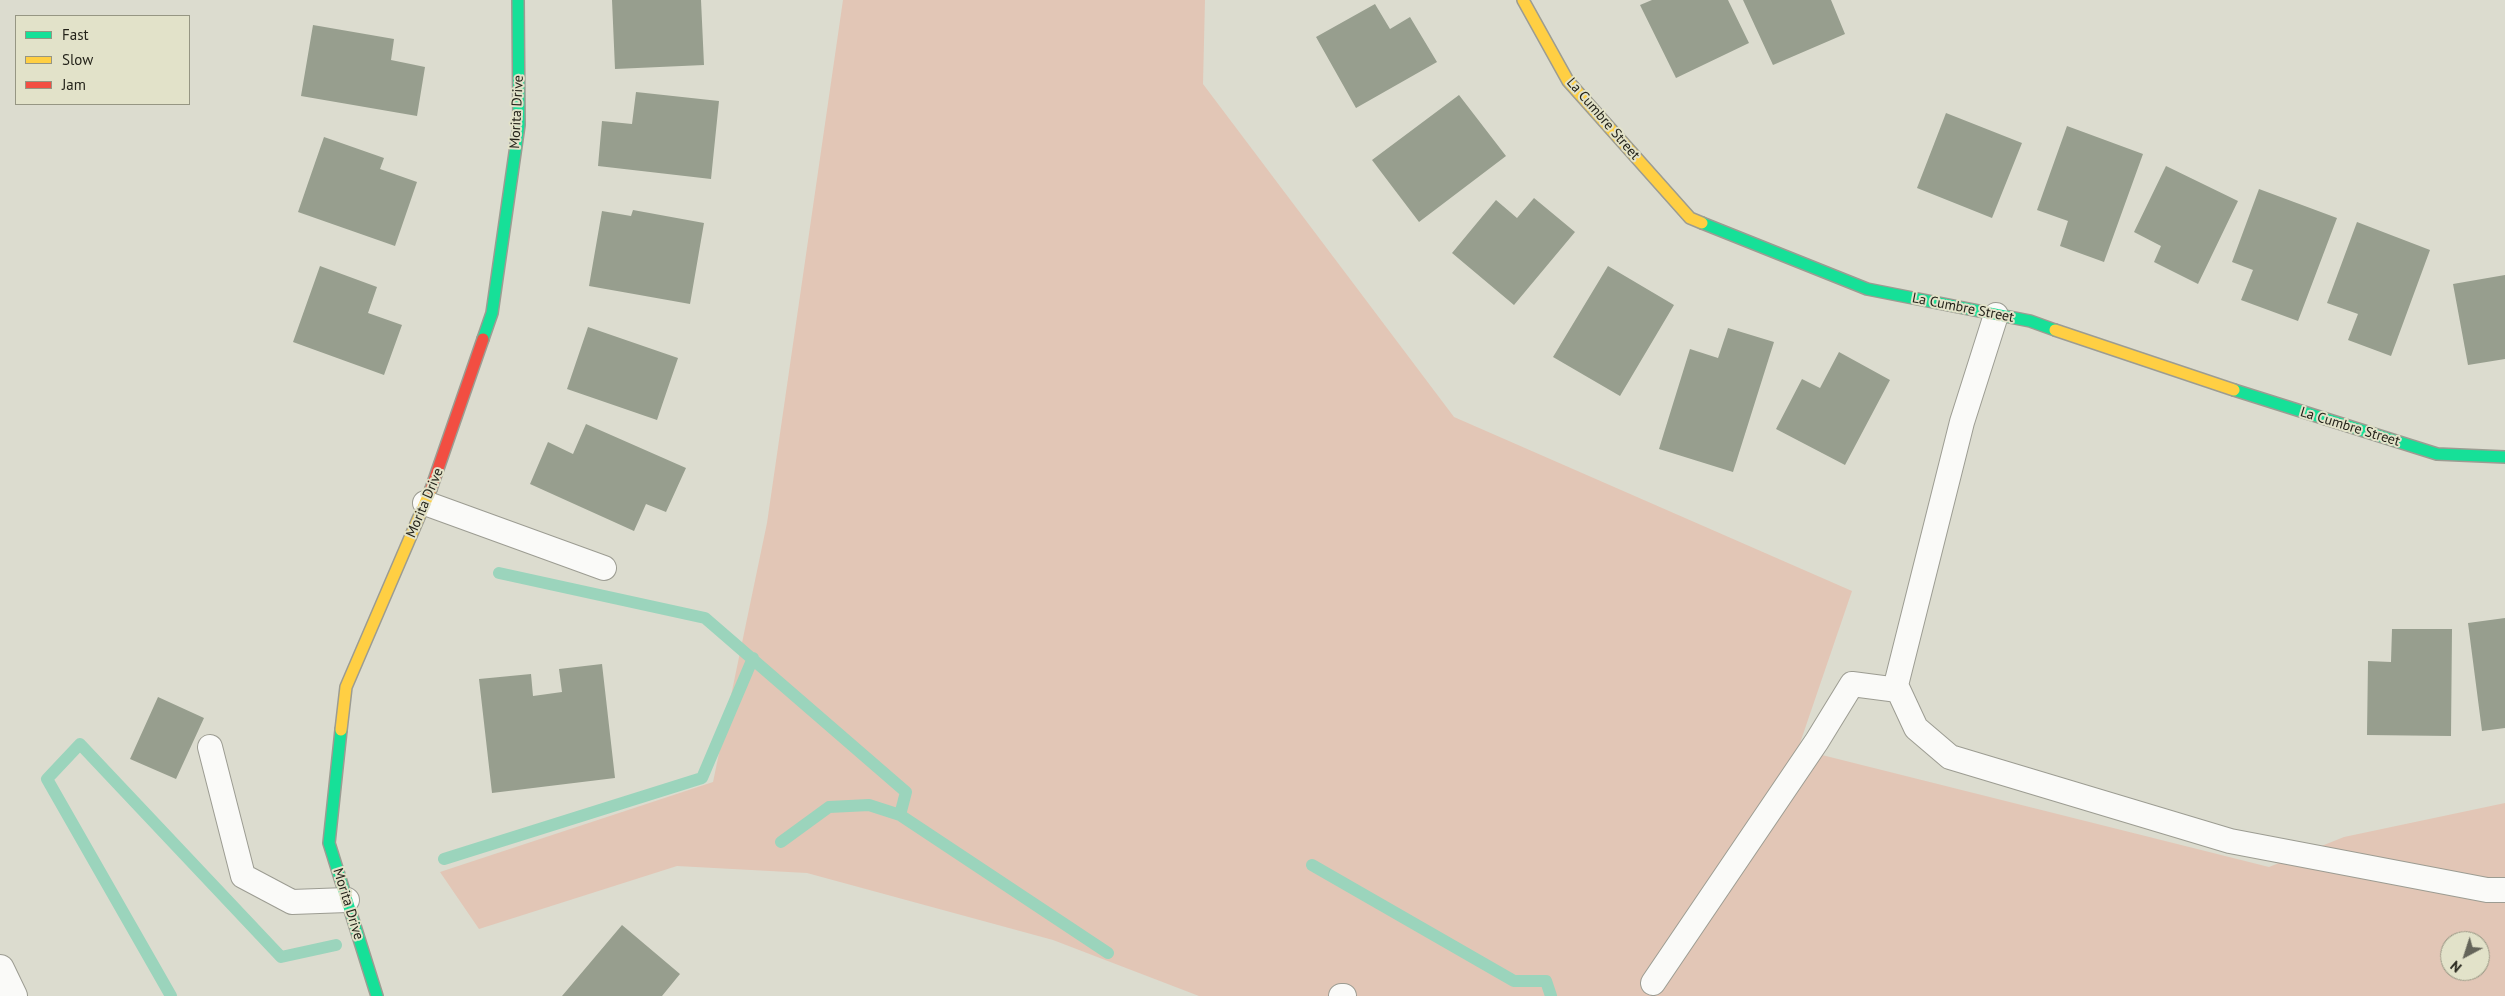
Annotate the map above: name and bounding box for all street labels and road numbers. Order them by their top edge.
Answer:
street label: Morita Drive [507,75,527,149]
street label: La Cumbre Street [1563,75,1643,163]
street label: La Cumbre Street [1911,290,2015,326]
street label: La Cumbre Street [2298,404,2402,450]
street label: Morita Drive [403,466,447,540]
street label: Morita Drive [329,866,367,942]

